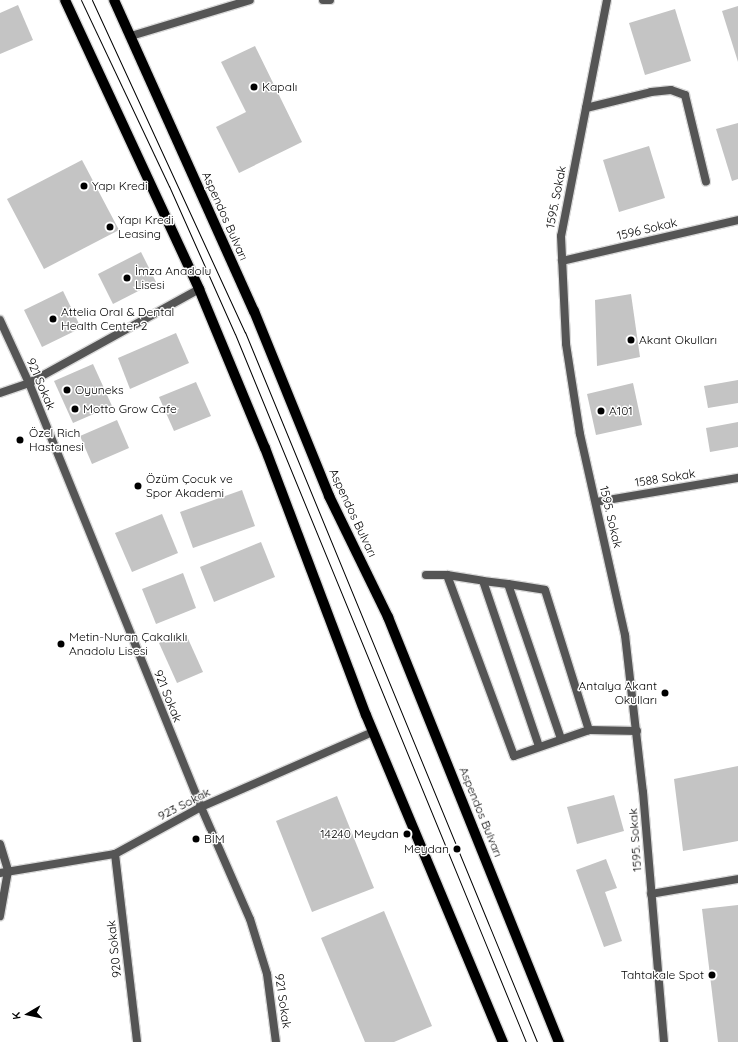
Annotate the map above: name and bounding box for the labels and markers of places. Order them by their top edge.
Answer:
place label: Kapalı [262,80,297,94]
marker: Kapalı [249,82,259,92]
place label: Yapı Kredi [92,179,148,193]
marker: Yapı Kredi [79,181,89,191]
place label: Yapı Kredi Leasing [118,213,174,241]
marker: Yapı Kredi Leasing [105,222,115,232]
place label: İmza Anadolu Lisesi [135,264,211,292]
marker: İmza Anadolu Lisesi [122,273,132,283]
place label: Attelia Oral & Dental Health Center 2 [61,305,174,333]
marker: Attelia Oral & Dental Health Center 2 [48,314,58,324]
place label: Akant Okulları [639,333,717,347]
marker: Akant Okulları [626,335,636,345]
place label: Oyuneks [75,383,124,397]
marker: Oyuneks [62,385,72,395]
place label: Motto Grow Cafe [83,402,177,416]
marker: Motto Grow Cafe [70,404,80,414]
place label: A101 [609,404,633,418]
marker: A101 [596,406,606,416]
place label: Özel Rich Hastanesi [29,426,84,454]
marker: Özel Rich Hastanesi [14,434,26,446]
place label: Özüm Çocuk ve Spor Akademi [146,472,233,500]
marker: Özüm Çocuk ve Spor Akademi [133,481,143,491]
place label: Metin-Nuran Çakalıklı Anadolu Lisesi [69,630,187,658]
marker: Metin-Nuran Çakalıklı Anadolu Lisesi [56,639,66,649]
place label: Antalya Akant Okulları [579,679,657,707]
marker: Antalya Akant Okulları [660,688,670,698]
place label: 14240 Meydan [320,827,399,841]
marker: 14240 Meydan [402,829,412,839]
place label: BİM [204,832,225,846]
marker: BİM [191,834,201,844]
place label: Meydan [404,842,449,856]
marker: Meydan [452,844,462,854]
place label: Tahtakale Spot [621,968,704,982]
marker: Tahtakale Spot [707,970,717,980]

